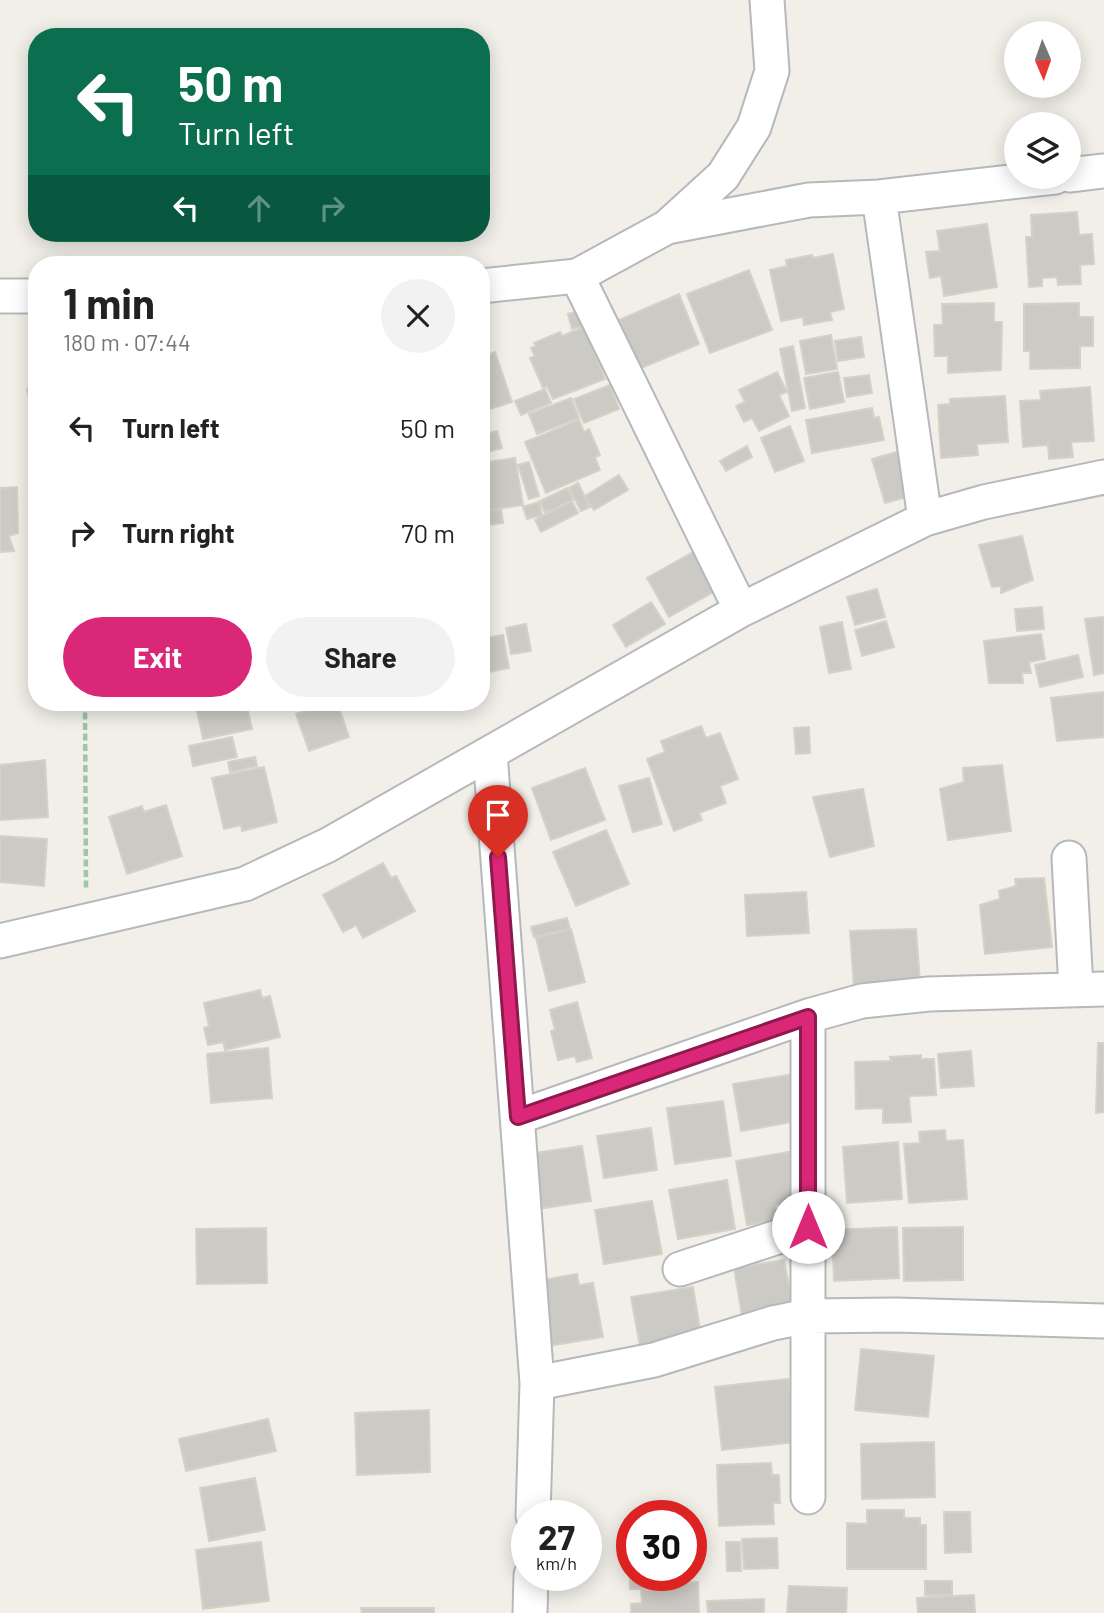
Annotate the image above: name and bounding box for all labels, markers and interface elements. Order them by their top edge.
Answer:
north arrow [1004,21,1082,98]
map controls [1004,21,1081,189]
text: 50 m [178,53,283,112]
icon: left [63,56,154,147]
button: layers [1004,112,1081,189]
text: Turn left [178,113,295,151]
icon: left [167,189,205,227]
icon: ahead [240,189,278,227]
icon: right [313,189,351,227]
text: 1 min [63,277,155,327]
button: close [381,279,455,353]
text: 180 m · 07:44 [63,328,191,356]
icon: left [63,409,101,447]
text: Turn left [122,412,220,443]
text: 50 m [400,412,455,443]
icon: right [63,514,101,552]
text: Turn right [122,517,235,548]
text: 70 m [401,517,455,548]
button: Exit [63,617,252,697]
button: Share [266,617,455,697]
pin [468,785,528,857]
icon: arrive [479,796,517,834]
position arrow [771,1190,845,1264]
speed limit sign: 30 [616,1500,707,1591]
text: 27 [538,1515,575,1557]
text: km/h [536,1552,577,1574]

